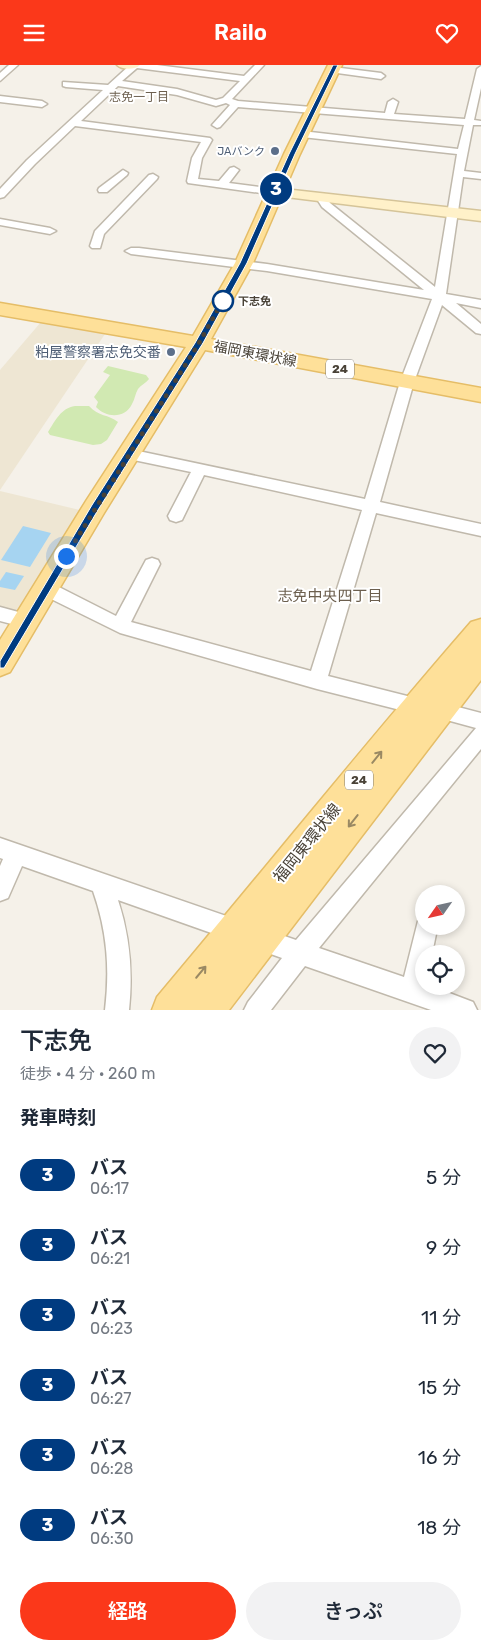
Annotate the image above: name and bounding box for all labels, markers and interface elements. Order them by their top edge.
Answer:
icon: menu [20,19,48,47]
text: Railo [214,19,267,46]
icon: heart [433,19,461,47]
district label: 志免一丁目 [109,90,169,104]
place label: JAバンク [217,145,265,158]
marker: JAバンク [269,145,281,157]
line badge: 3 [260,173,292,205]
text: 3 [270,178,282,200]
marker: 下志免 [212,290,234,312]
place label: 下志免 [238,295,271,308]
street label: 福岡東環状線 [212,338,298,370]
place label: 粕屋警察署志免交番 [35,344,161,361]
marker: 粕屋警察署志免交番 [165,346,177,358]
road number: 24 [326,359,354,379]
your location [54,544,79,569]
district label: 志免中央四丁目 [277,587,383,605]
one-way arrow [372,751,383,764]
road number: 24 [345,771,373,789]
street label: 福岡東環状線 [269,800,345,886]
one-way arrow [348,814,359,827]
north arrow [415,885,465,935]
map controls [415,885,465,995]
button: locate [415,945,465,995]
one-way arrow [195,966,206,979]
text: 下志免 [20,1027,92,1055]
button: heart [409,1027,461,1079]
text: 徒歩 · 4 分 · 260 m [20,1064,155,1083]
text: 発車時刻 [20,1106,96,1129]
text: バス [90,1156,128,1179]
text: 3 [42,1164,53,1186]
text: 5 分 [426,1166,461,1189]
text: 06:17 [90,1179,129,1198]
text: バス [90,1226,128,1249]
text: 3 [42,1234,53,1256]
text: 9 分 [426,1236,461,1259]
text: 06:21 [90,1249,130,1268]
text: バス [90,1296,128,1319]
text: 3 [42,1304,53,1326]
text: 11 分 [421,1306,461,1329]
text: 06:23 [90,1319,133,1338]
text: バス [90,1366,128,1389]
text: 3 [42,1374,53,1396]
text: 15 分 [418,1376,461,1399]
text: 06:27 [90,1389,132,1408]
text: バス [90,1436,128,1459]
text: 3 [42,1444,53,1466]
text: 16 分 [418,1446,461,1469]
text: 06:28 [90,1459,133,1478]
text: バス [90,1506,128,1529]
text: 3 [42,1514,53,1536]
text: 18 分 [417,1516,461,1539]
text: 06:30 [90,1529,134,1548]
button: 経路 [20,1582,236,1640]
button: きっぷ [246,1582,461,1640]

